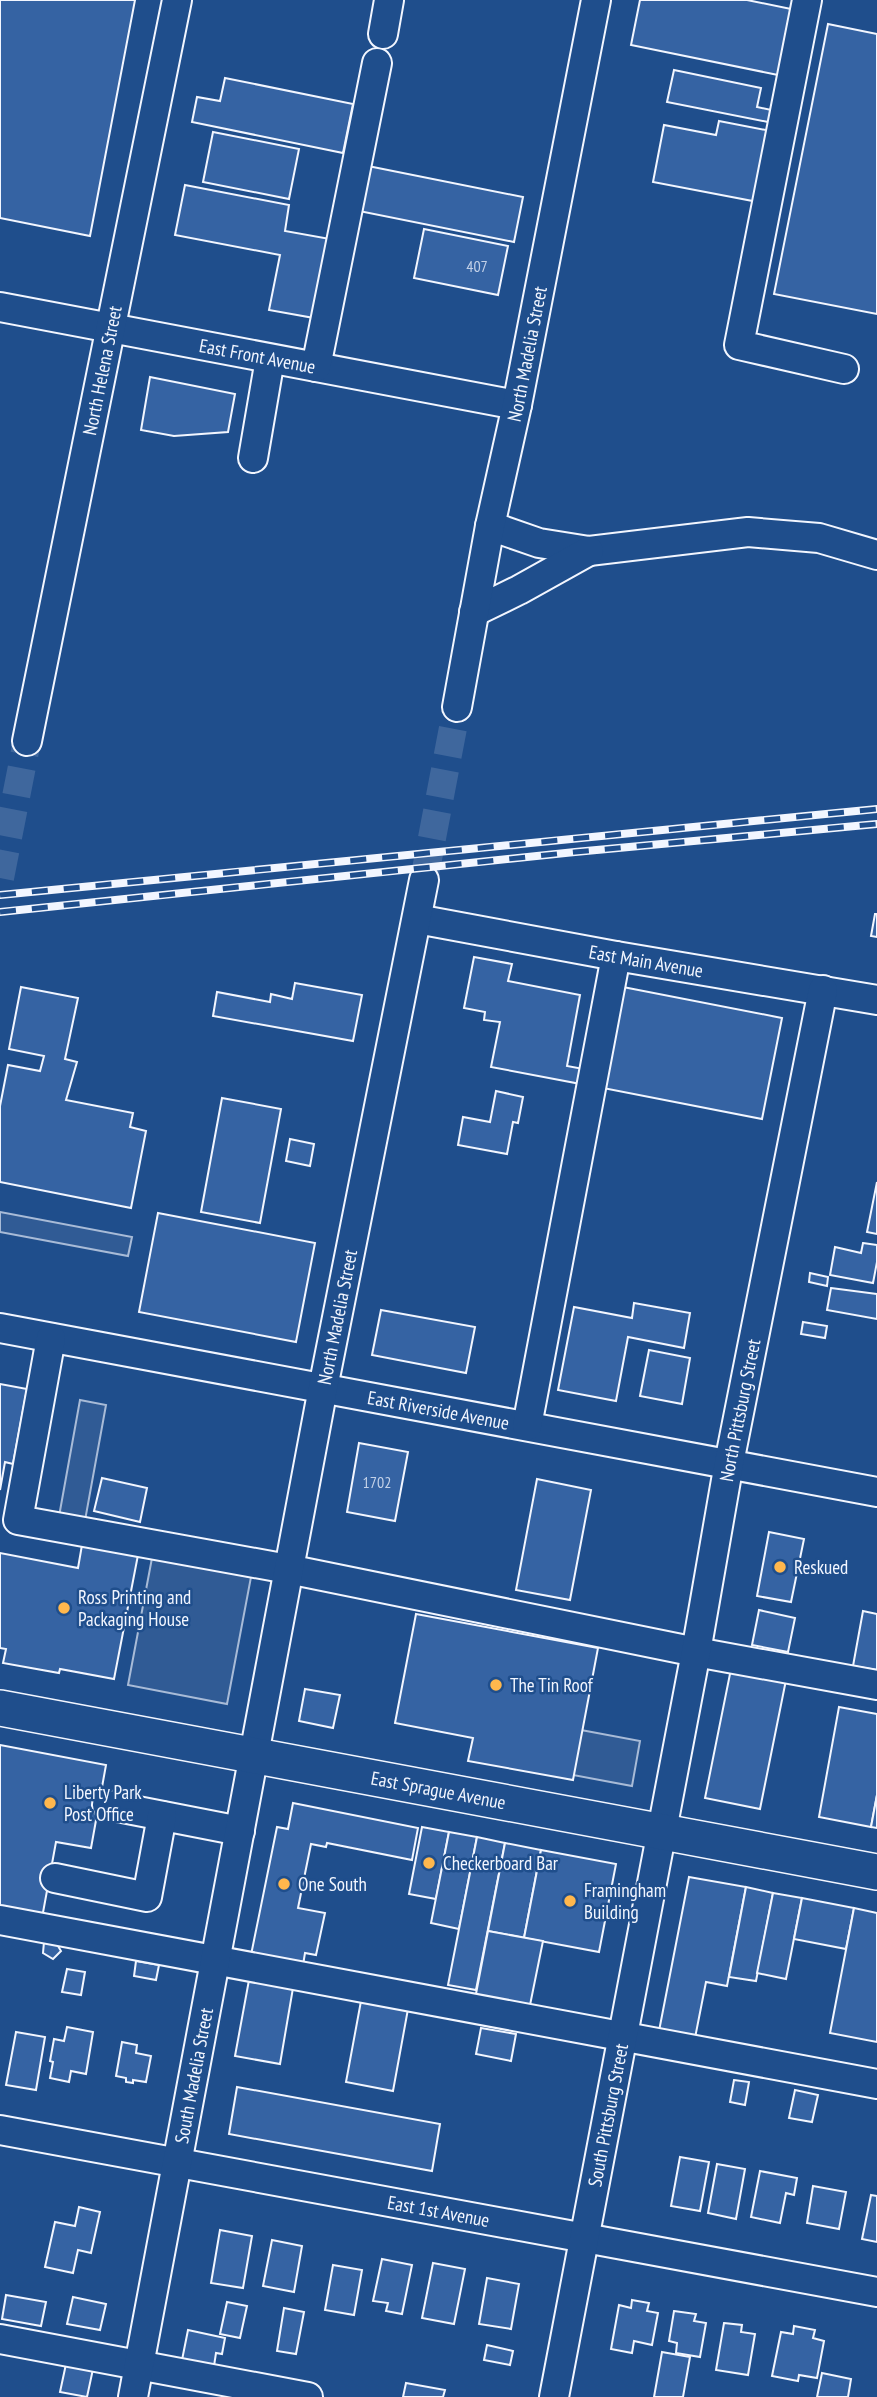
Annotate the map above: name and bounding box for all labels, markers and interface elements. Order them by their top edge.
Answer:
house number: 407 [466,256,488,276]
street label: North Madelia Street [502,284,552,424]
street label: North Helena Street [77,303,127,437]
street label: East Front Avenue [197,333,318,379]
street label: East Main Avenue [587,939,705,983]
street label: North Madelia Street [312,1247,362,1387]
street label: North Pittsburg Street [714,1336,765,1483]
street label: East Riverside Avenue [366,1385,511,1435]
house number: 1702 [363,1472,391,1492]
place label: Reskued [794,1555,848,1579]
marker: Reskued [772,1559,788,1575]
place label: Ross Printing and Packaging House [78,1585,191,1631]
marker: Ross Printing and Packaging House [56,1600,72,1616]
place label: The Tin Roof [510,1673,594,1697]
marker: The Tin Roof [488,1677,504,1693]
street label: East Sprague Avenue [369,1766,508,1814]
place label: Liberty Park Post Office [64,1780,142,1826]
marker: Liberty Park Post Office [42,1795,58,1811]
place label: Checkerboard Bar [443,1851,559,1875]
marker: Checkerboard Bar [421,1855,437,1871]
place label: One South [298,1872,367,1896]
marker: One South [276,1876,292,1892]
place label: Framingham Building [584,1878,666,1924]
marker: Framingham Building [562,1893,578,1909]
street label: South Madelia Street [169,2005,218,2146]
street label: South Pittsburg Street [582,2041,633,2189]
street label: East 1st Avenue [386,2190,492,2232]

